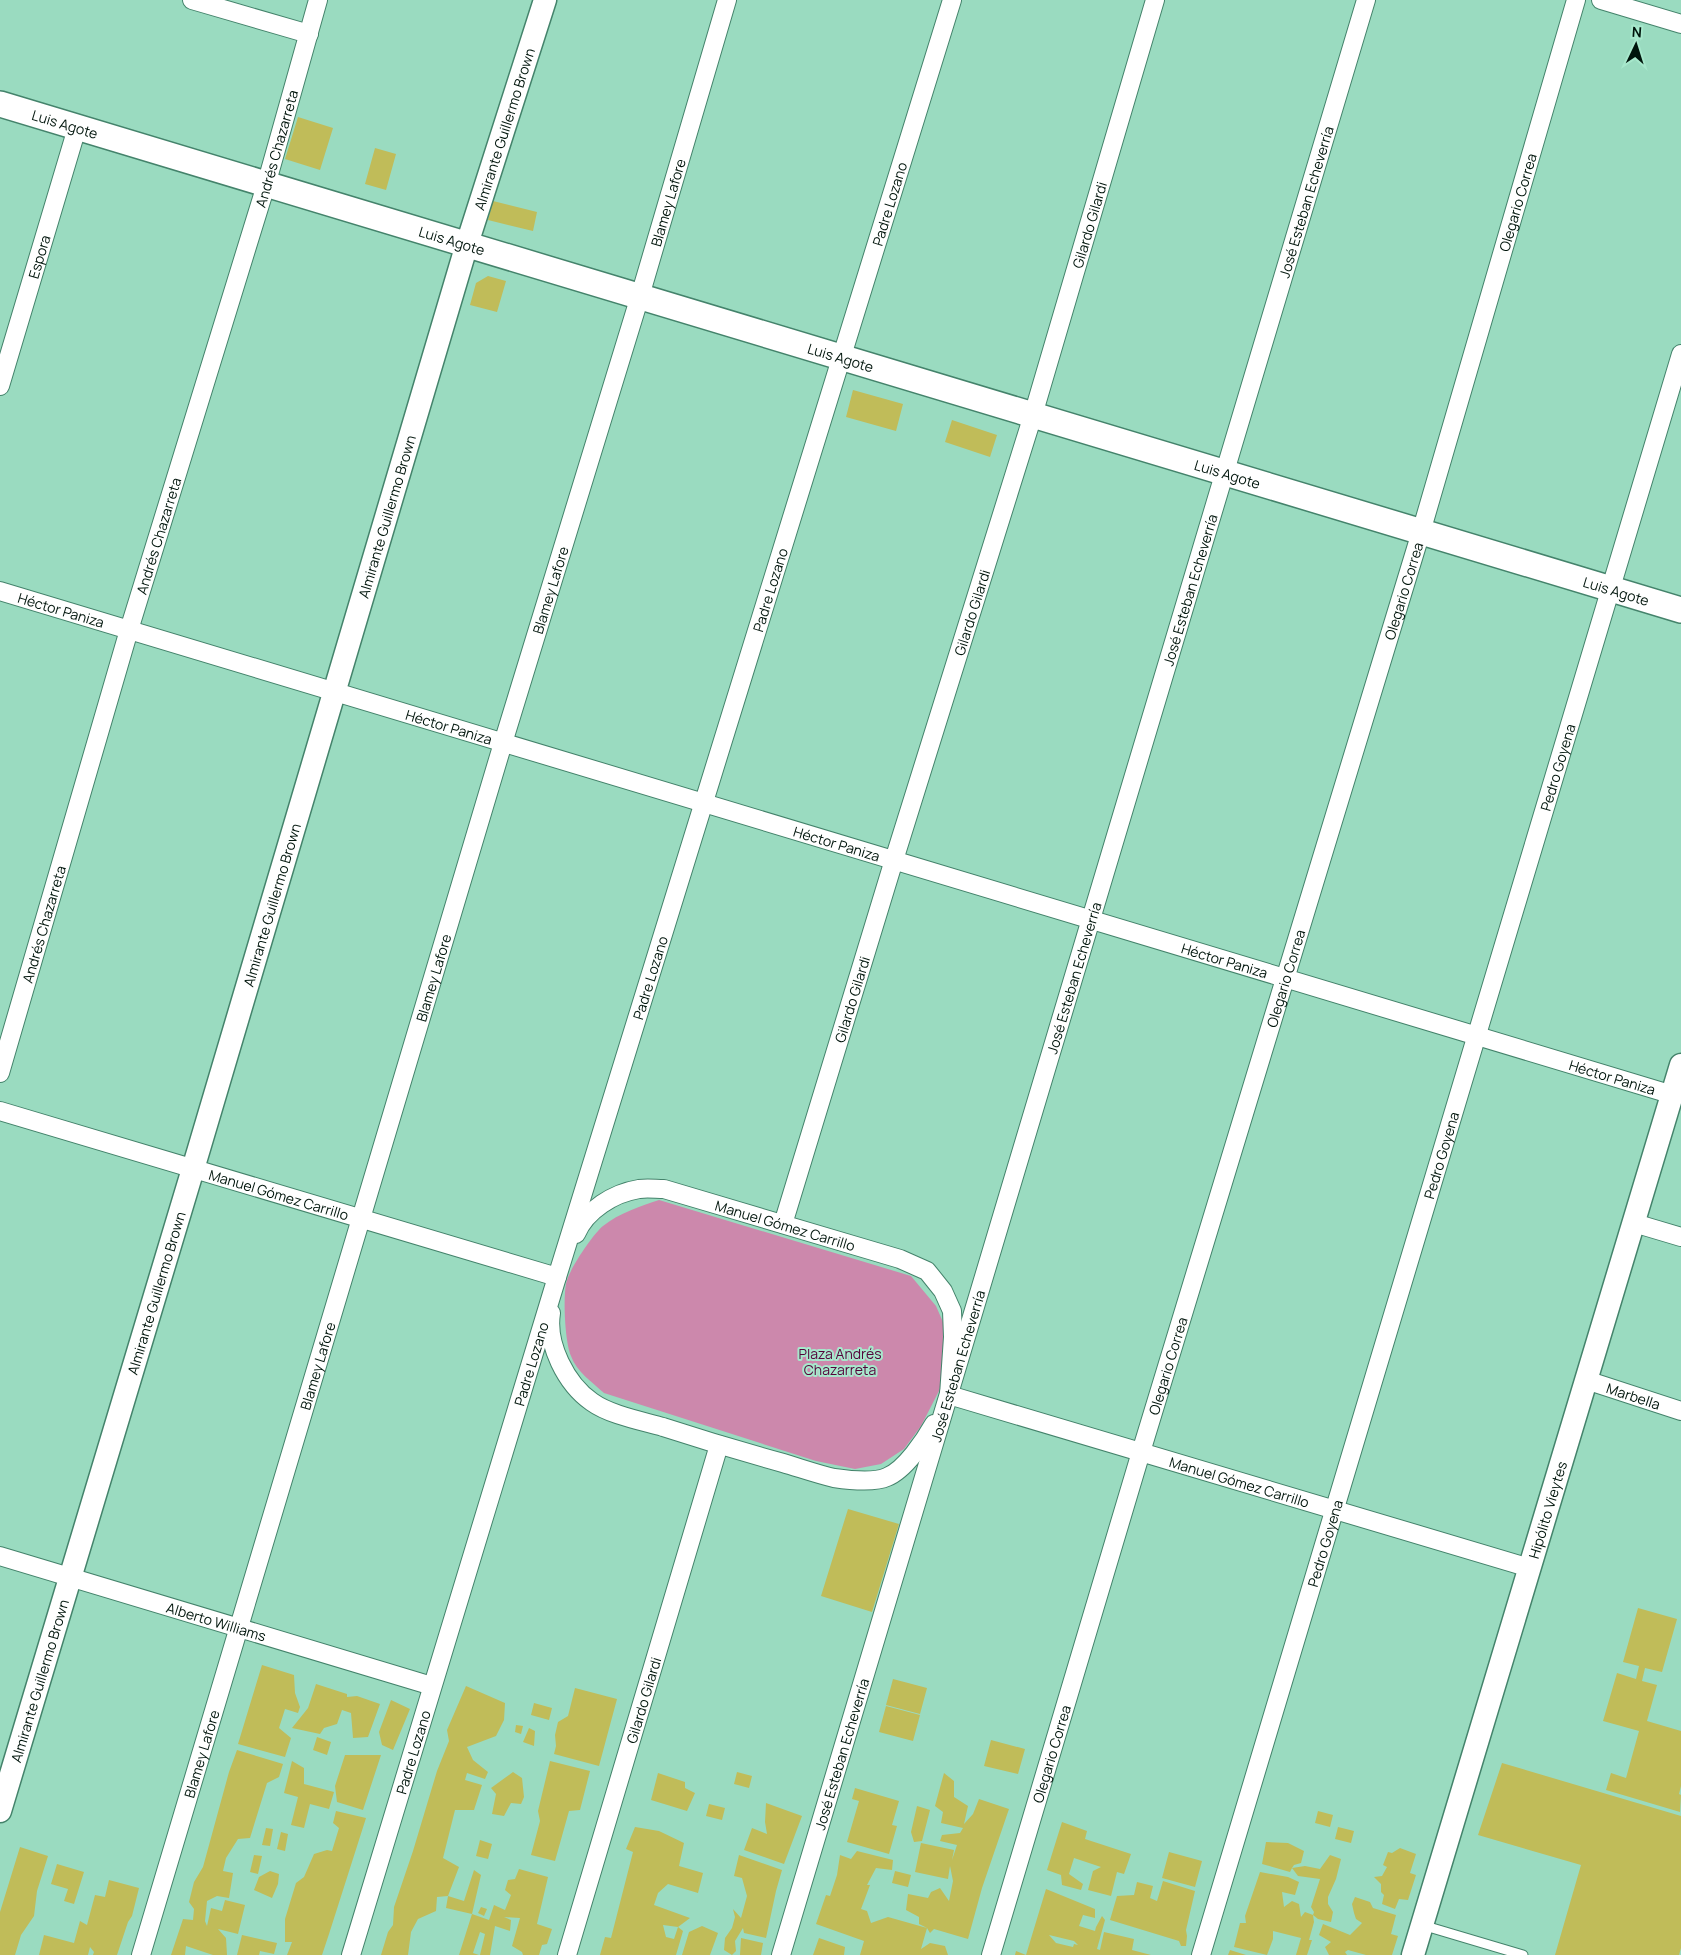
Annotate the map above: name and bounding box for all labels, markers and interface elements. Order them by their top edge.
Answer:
north arrow [1611,20,1661,70]
text: N [1631,22,1643,41]
street label: Almirante Guillermo Brown [469,45,539,212]
street label: Andrés Chazarreta [250,87,302,209]
street label: Luis Agote [30,105,100,142]
street label: José Esteban Echeverría [1274,124,1337,280]
street label: Olegario Correa [1494,151,1540,254]
street label: Blamey Lafore [646,156,689,249]
street label: Padre Lozano [867,160,911,248]
street label: Gilardo Gilardi [1067,179,1111,270]
street label: Luis Agote [417,221,487,259]
street label: Espora [23,233,54,281]
street label: Luis Agote [805,338,876,376]
street label: Almirante Guillermo Brown [353,433,419,600]
street label: Luis Agote [1192,455,1263,492]
street label: Andrés Chazarreta [131,475,185,597]
street label: José Esteban Echeverría [1158,512,1221,668]
street label: Olegario Correa [1379,540,1427,642]
street label: Blamey Lafore [528,544,572,636]
street label: Padre Lozano [748,546,791,634]
street label: Gilardo Gilardi [949,567,994,658]
street label: Luis Agote [1581,572,1652,609]
street label: Héctor Paniza [16,587,107,631]
street label: Héctor Paniza [404,704,495,748]
street label: Pedro Goyena [1535,721,1579,813]
street label: Almirante Guillermo Brown [238,821,304,989]
street label: Héctor Paniza [791,821,882,865]
street label: Andrés Chazarreta [17,863,69,985]
street label: José Esteban Echeverría [1042,900,1105,1056]
street label: Olegario Correa [1261,927,1309,1030]
street label: Blamey Lafore [411,931,455,1024]
street label: Padre Lozano [628,933,671,1022]
street label: Héctor Paniza [1179,938,1270,982]
street label: Gilardo Gilardi [829,954,874,1045]
street label: Héctor Paniza [1567,1055,1658,1099]
street label: Pedro Goyena [1419,1109,1463,1201]
street label: Manuel Gómez Carrillo [207,1164,351,1224]
street label: Manuel Gómez Carrillo [713,1195,857,1255]
street label: Almirante Guillermo Brown [122,1209,189,1377]
street label: José Esteban Echeverría [926,1288,989,1444]
street label: Olegario Correa [1143,1315,1191,1417]
street label: Padre Lozano [509,1319,552,1408]
street label: Blamey Lafore [295,1320,339,1412]
park label: Plaza Andrés Chazarreta [798,1344,882,1379]
street label: Marbella [1604,1378,1663,1413]
street label: Manuel Gómez Carrillo [1167,1452,1312,1511]
street label: Hipólito Vieytes [1523,1459,1571,1561]
street label: Pedro Goyena [1302,1497,1347,1589]
street label: Almirante Guillermo Brown [6,1597,73,1765]
street label: Alberto Williams [164,1597,269,1645]
street label: Gilardo Gilardi [621,1655,665,1746]
street label: José Esteban Echeverría [810,1676,873,1832]
street label: Olegario Correa [1027,1703,1075,1805]
street label: Blamey Lafore [179,1708,223,1800]
street label: Padre Lozano [391,1708,434,1796]

